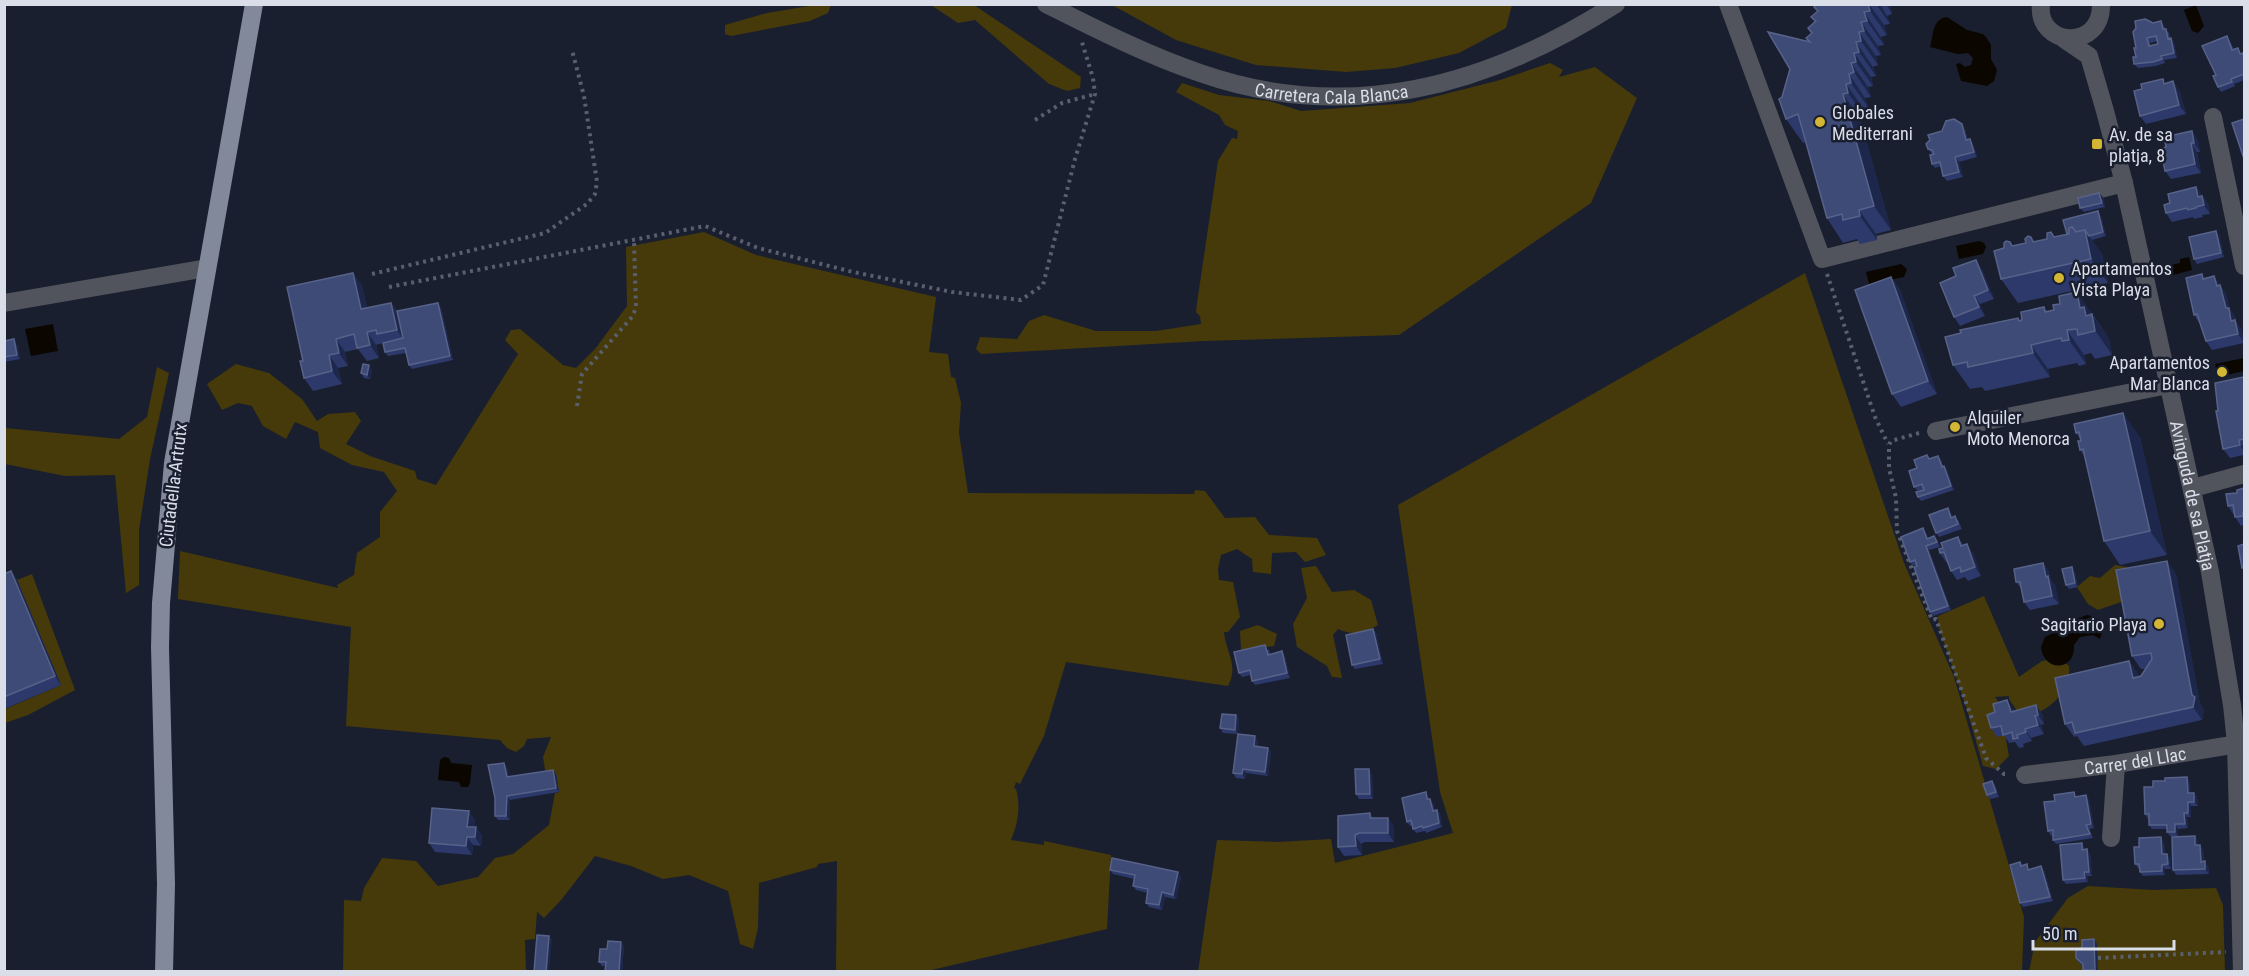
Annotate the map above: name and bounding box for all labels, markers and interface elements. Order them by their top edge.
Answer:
street label: Carretera Cala Blanca [1253,78,1410,107]
place label: Globales Mediterrani [1832,102,1913,144]
marker: Globales Mediterrani [1813,115,1827,129]
place label: Av. de sa platja, 8 [2109,124,2173,166]
marker: Av. de sa platja, 8 [2090,137,2104,151]
place label: Apartamentos Vista Playa [2071,258,2172,300]
marker: Apartamentos Vista Playa [2052,271,2066,285]
place label: Apartamentos Mar Blanca [2109,352,2210,394]
marker: Apartamentos Mar Blanca [2215,365,2229,379]
place label: Alquiler Moto Menorca [1967,407,2070,449]
street label: Avinguda de sa Platja [2166,418,2220,572]
marker: Alquiler Moto Menorca [1948,420,1962,434]
street label: Ciutadella-Artrutx [155,422,191,548]
place label: Sagitario Playa [2041,614,2147,635]
marker: Sagitario Playa [2152,617,2166,631]
street label: Carrer del Llac [2083,742,2188,778]
scale bar [2033,913,2174,951]
text: 50 m [2042,923,2077,944]

